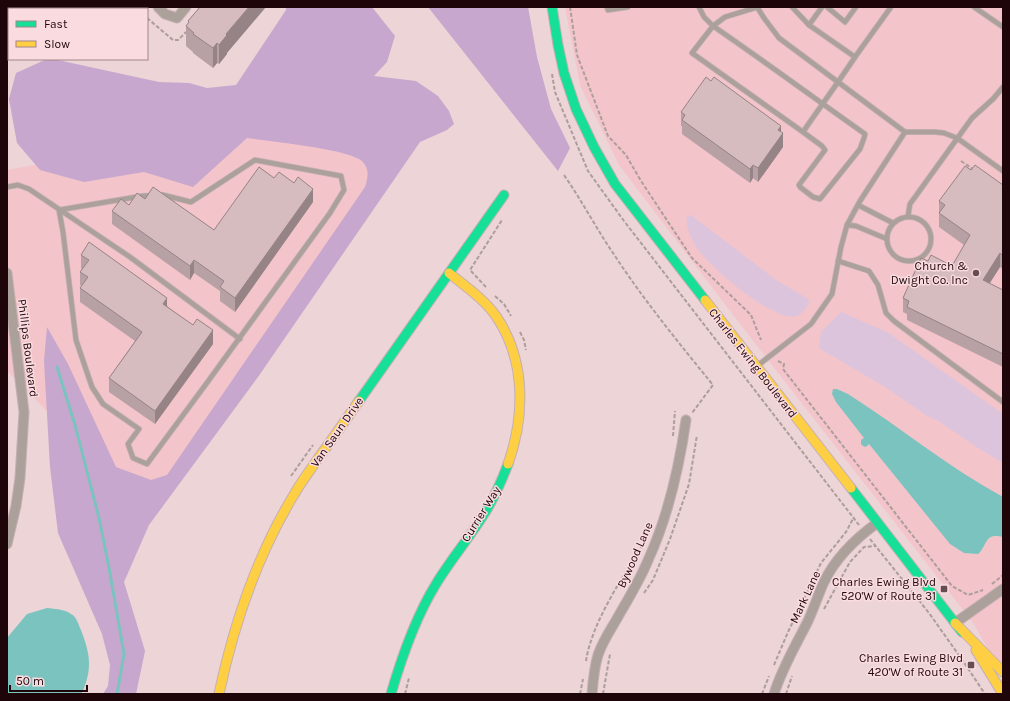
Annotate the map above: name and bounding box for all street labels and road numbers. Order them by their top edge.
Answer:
street label: Phillips Boulevard [15,298,41,398]
street label: Charles Ewing Boulevard [706,305,800,421]
street label: Van Saun Drive [308,394,366,470]
street label: Currier Way [458,483,504,544]
street label: Bywood Lane [614,520,656,590]
street label: Mark Lane [787,569,823,625]

